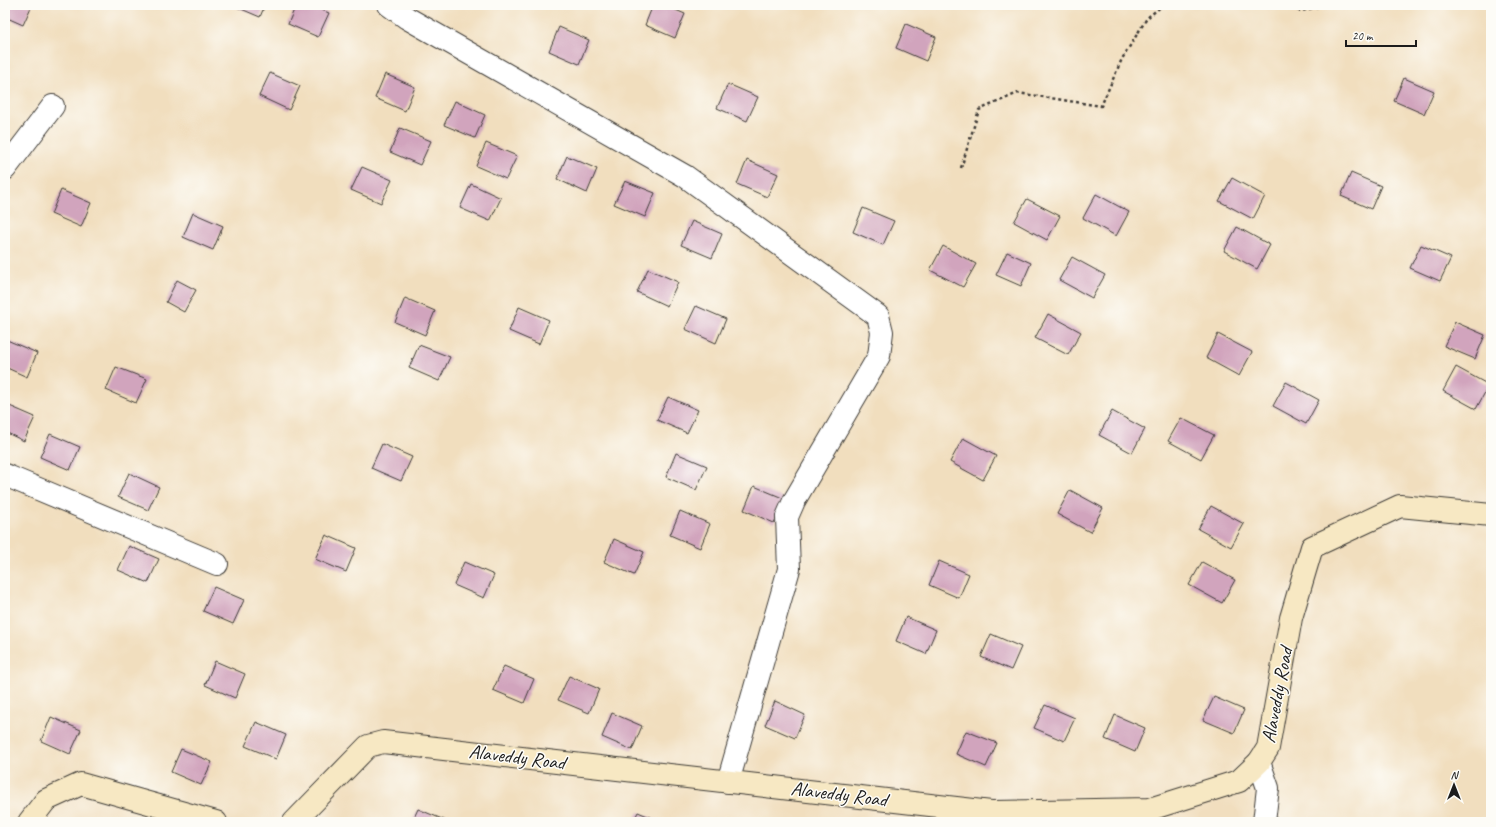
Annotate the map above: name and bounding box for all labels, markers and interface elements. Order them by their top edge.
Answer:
scale bar [1346,22,1416,48]
text: 20 m [1352,28,1374,44]
street label: Alaveddy Road [1255,642,1299,745]
street label: Alaveddy Road [467,739,570,776]
north arrow [1434,765,1474,805]
text: N [1451,768,1460,782]
street label: Alaveddy Road [789,776,892,813]

